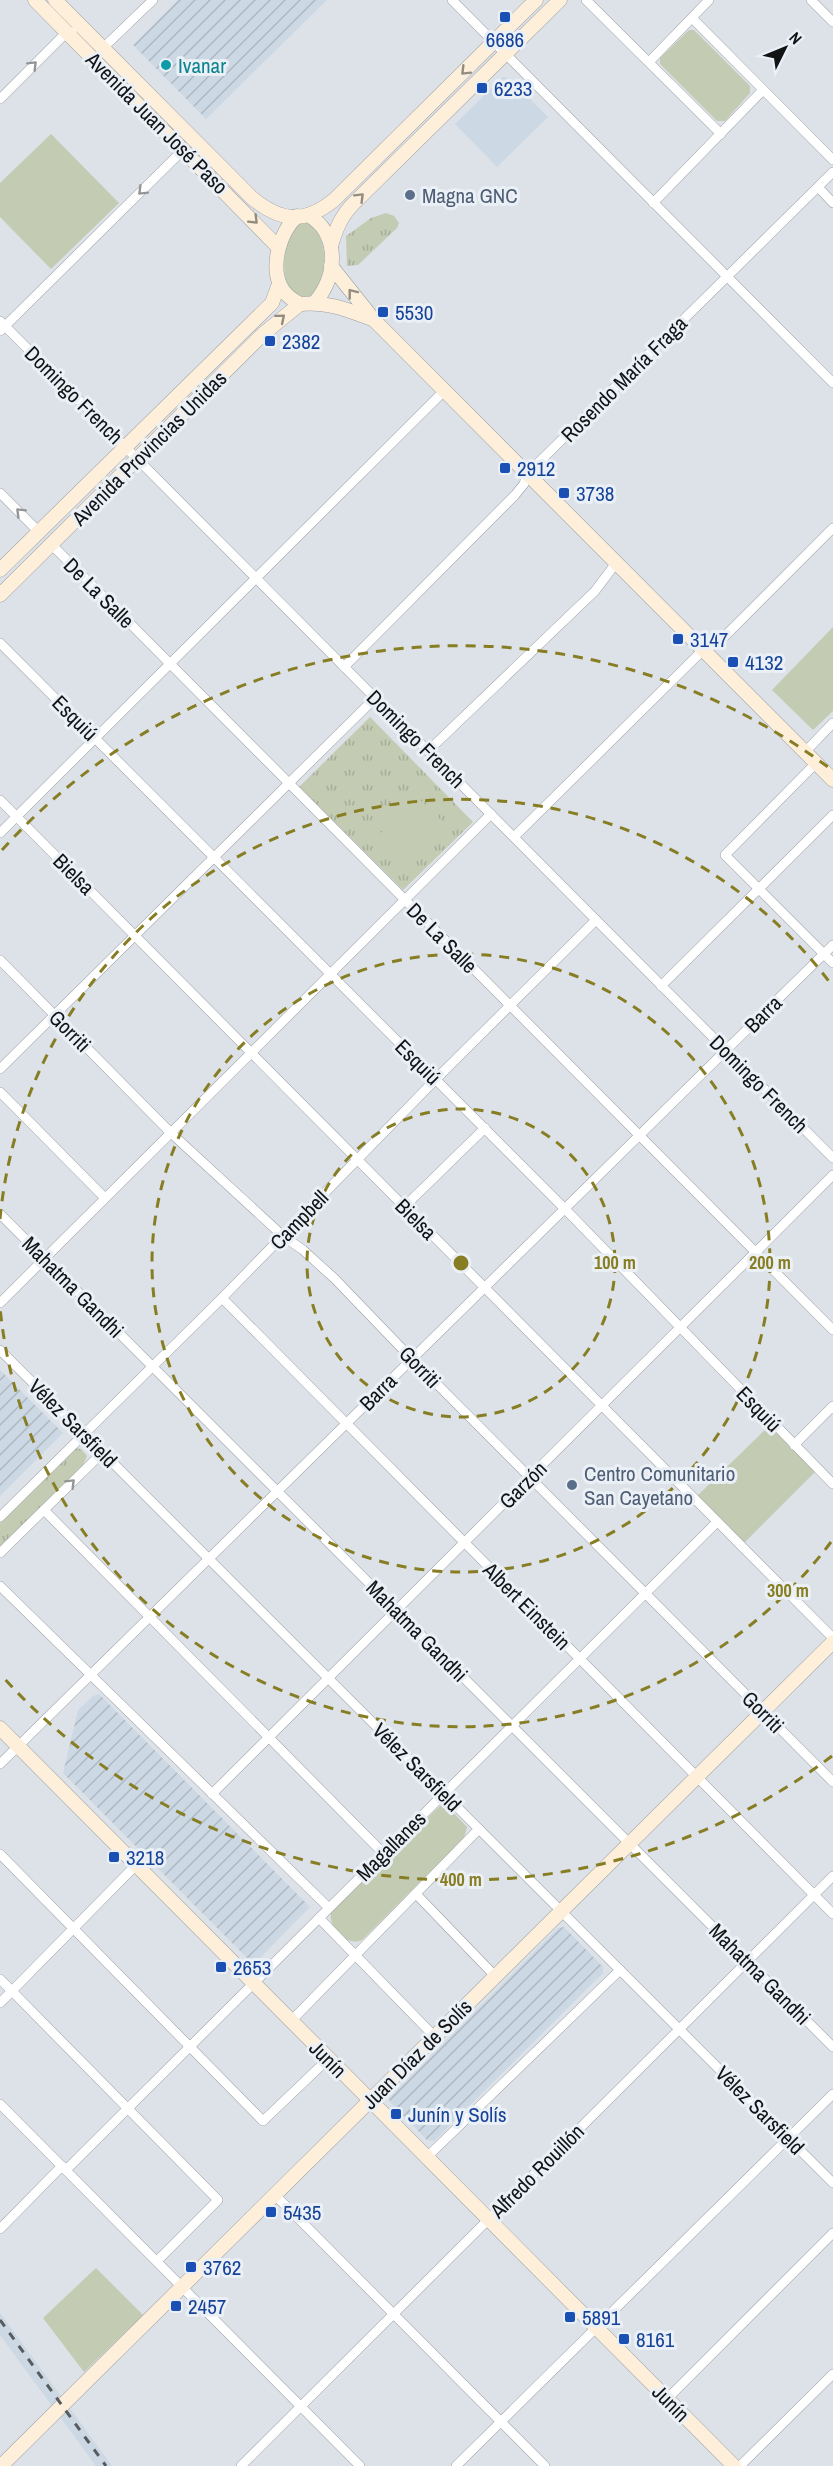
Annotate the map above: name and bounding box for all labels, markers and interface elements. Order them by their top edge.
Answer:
marker: 6686 [498,10,512,24]
north arrow [755,18,815,78]
place label: 6686 [486,25,524,54]
text: N [785,27,807,49]
street label: Avenida Juan José Paso [79,45,235,201]
place label: Ivanar [178,51,226,80]
marker: Ivanar [159,58,173,72]
one-way arrow [26,62,37,73]
one-way arrow [461,63,472,74]
place label: 6233 [494,74,532,103]
marker: 6233 [475,81,489,95]
place label: Magna GNC [422,181,518,210]
one-way arrow [138,184,148,195]
marker: Magna GNC [403,188,417,202]
one-way arrow [352,193,363,204]
one-way arrow [247,213,258,224]
one-way arrow [348,289,359,300]
place label: 5530 [395,298,433,327]
marker: 5530 [376,305,390,319]
street label: Rosendo María Fraga [555,309,694,448]
one-way arrow [274,314,285,325]
place label: 2382 [282,327,320,356]
marker: 2382 [263,334,277,348]
street label: Domingo French [18,339,130,451]
street label: Avenida Provincias Unidas [64,364,233,533]
place label: 2912 [517,454,555,483]
marker: 2912 [498,461,512,475]
place label: 3738 [576,479,614,508]
marker: 3738 [557,486,571,500]
one-way arrow [16,509,27,520]
street label: De La Salle [57,551,141,635]
place label: 3147 [690,625,728,654]
marker: 3147 [671,632,685,646]
place label: 4132 [745,648,783,677]
marker: 4132 [726,655,740,669]
street label: Domingo French [360,683,472,795]
street label: Esquiú [46,689,104,747]
street label: Bielsa [47,847,101,901]
street label: De La Salle [400,896,484,980]
street label: Barra [738,989,788,1039]
street label: Gorriti [42,1003,98,1059]
street label: Domingo French [703,1028,815,1140]
street label: Esquiú [389,1033,447,1091]
street label: Campbell [263,1184,335,1256]
street label: Bielsa [389,1192,443,1246]
street label: Mahatma Gandhi [16,1230,130,1344]
text: 100 m [594,1250,636,1275]
text: 200 m [749,1250,791,1275]
centre of rings [451,1253,471,1273]
street label: Gorriti [393,1339,447,1395]
street label: Barra [353,1367,403,1417]
street label: Vélez Sarsfield [22,1372,124,1474]
street label: Esquiú [730,1380,788,1438]
street label: Garzón [493,1455,553,1515]
place label: Centro Comunitario San Cayetano [584,1459,735,1512]
marker: Centro Comunitario San Cayetano [565,1478,579,1492]
one-way arrow [64,1479,75,1490]
street label: Albert Einstein [476,1555,577,1656]
street label: Mahatma Gandhi [360,1574,474,1688]
text: 300 m [767,1578,809,1603]
street label: Gorriti [735,1684,791,1740]
street label: Vélez Sarsfield [366,1716,468,1818]
street label: Magallanes [350,1805,432,1887]
place label: 3218 [126,1843,164,1872]
marker: 3218 [107,1850,121,1864]
text: 400 m [440,1867,482,1892]
street label: Mahatma Gandhi [703,1917,817,2031]
place label: 2653 [233,1953,271,1982]
marker: 2653 [214,1960,228,1974]
street label: Juan Díaz de Solís [356,1993,478,2115]
street label: Junín [303,2034,353,2084]
street label: Vélez Sarsfield [709,2059,811,2161]
place label: Junín y Solís [408,2100,507,2129]
marker: Junín y Solís [389,2107,403,2121]
street label: Alfredo Rouillón [483,2117,591,2225]
place label: 5435 [283,2198,321,2227]
marker: 5435 [264,2205,278,2219]
place label: 3762 [203,2253,241,2282]
marker: 3762 [184,2260,198,2274]
place label: 2457 [188,2292,226,2321]
marker: 2457 [169,2299,183,2313]
place label: 5891 [582,2303,621,2332]
marker: 5891 [563,2310,577,2324]
place label: 8161 [636,2325,675,2354]
marker: 8161 [617,2332,631,2346]
street label: Junín [646,2378,696,2428]

